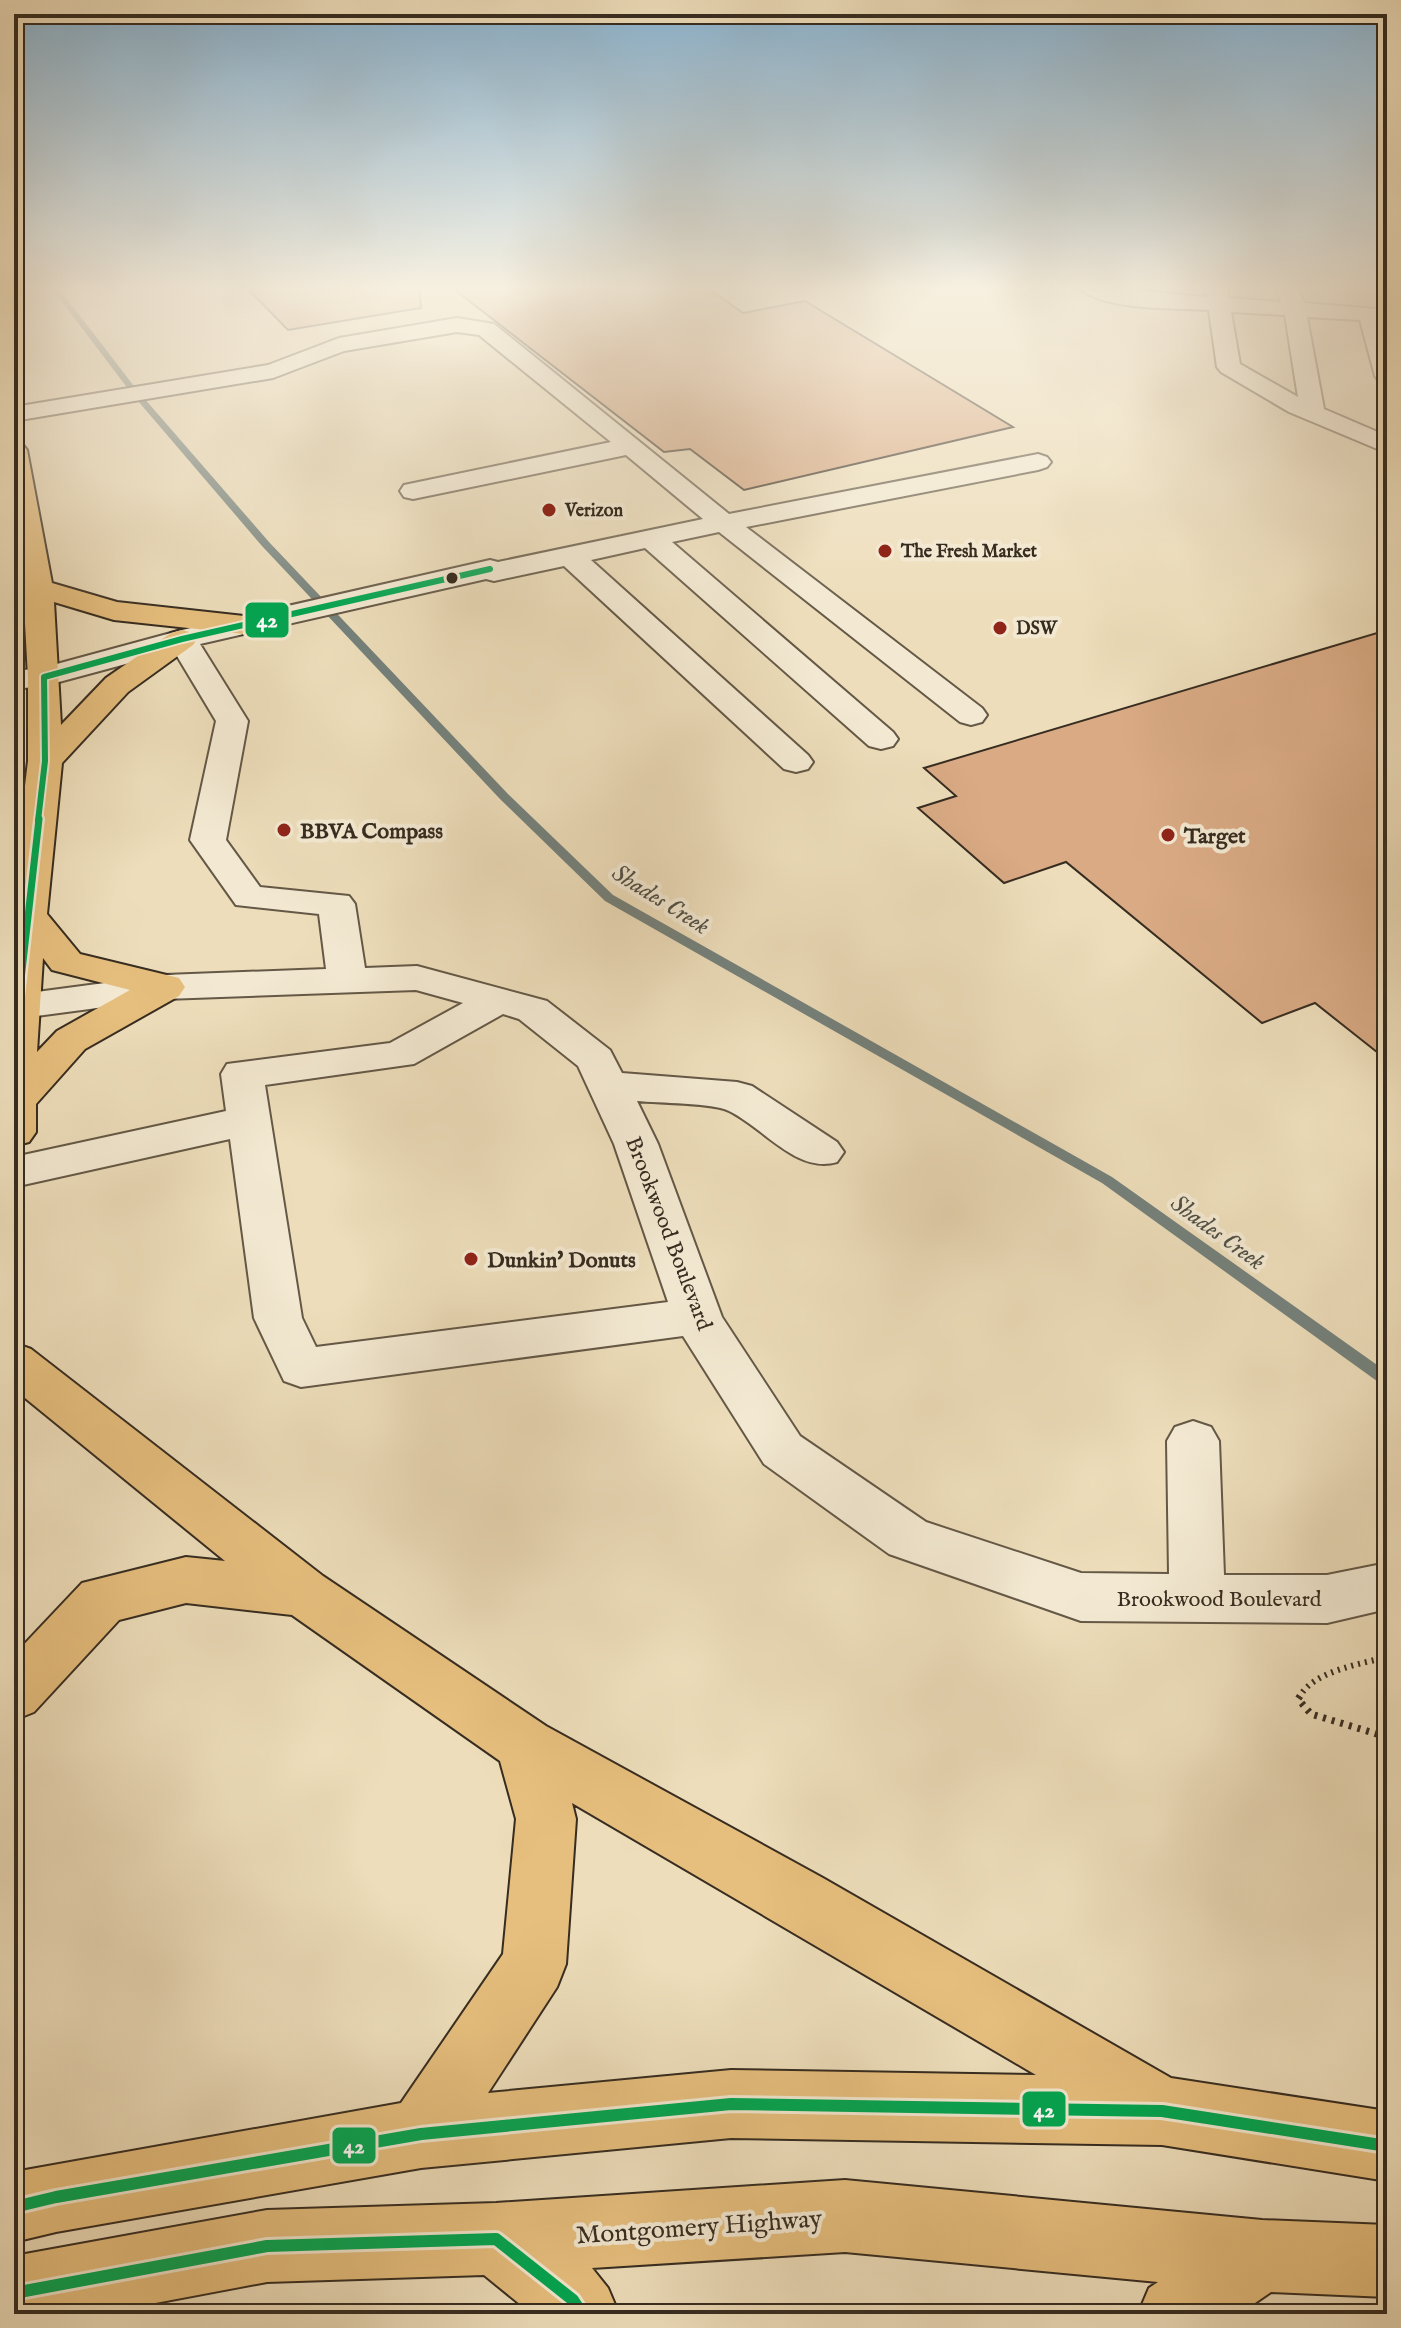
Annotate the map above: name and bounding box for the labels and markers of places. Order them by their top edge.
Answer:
place label: Verizon [564,500,624,523]
marker: Verizon [540,501,558,519]
place label: The Fresh Market [900,541,1038,564]
marker: The Fresh Market [876,542,894,560]
unlabelled marker [444,570,460,586]
place label: DSW [1016,618,1059,641]
marker: DSW [991,619,1009,637]
place label: BBVA Compass [300,818,443,846]
marker: BBVA Compass [275,821,293,839]
place label: Target [1183,823,1246,851]
marker: Target [1159,826,1177,844]
place label: Dunkin' Donuts [487,1247,636,1275]
marker: Dunkin' Donuts [462,1250,480,1268]

